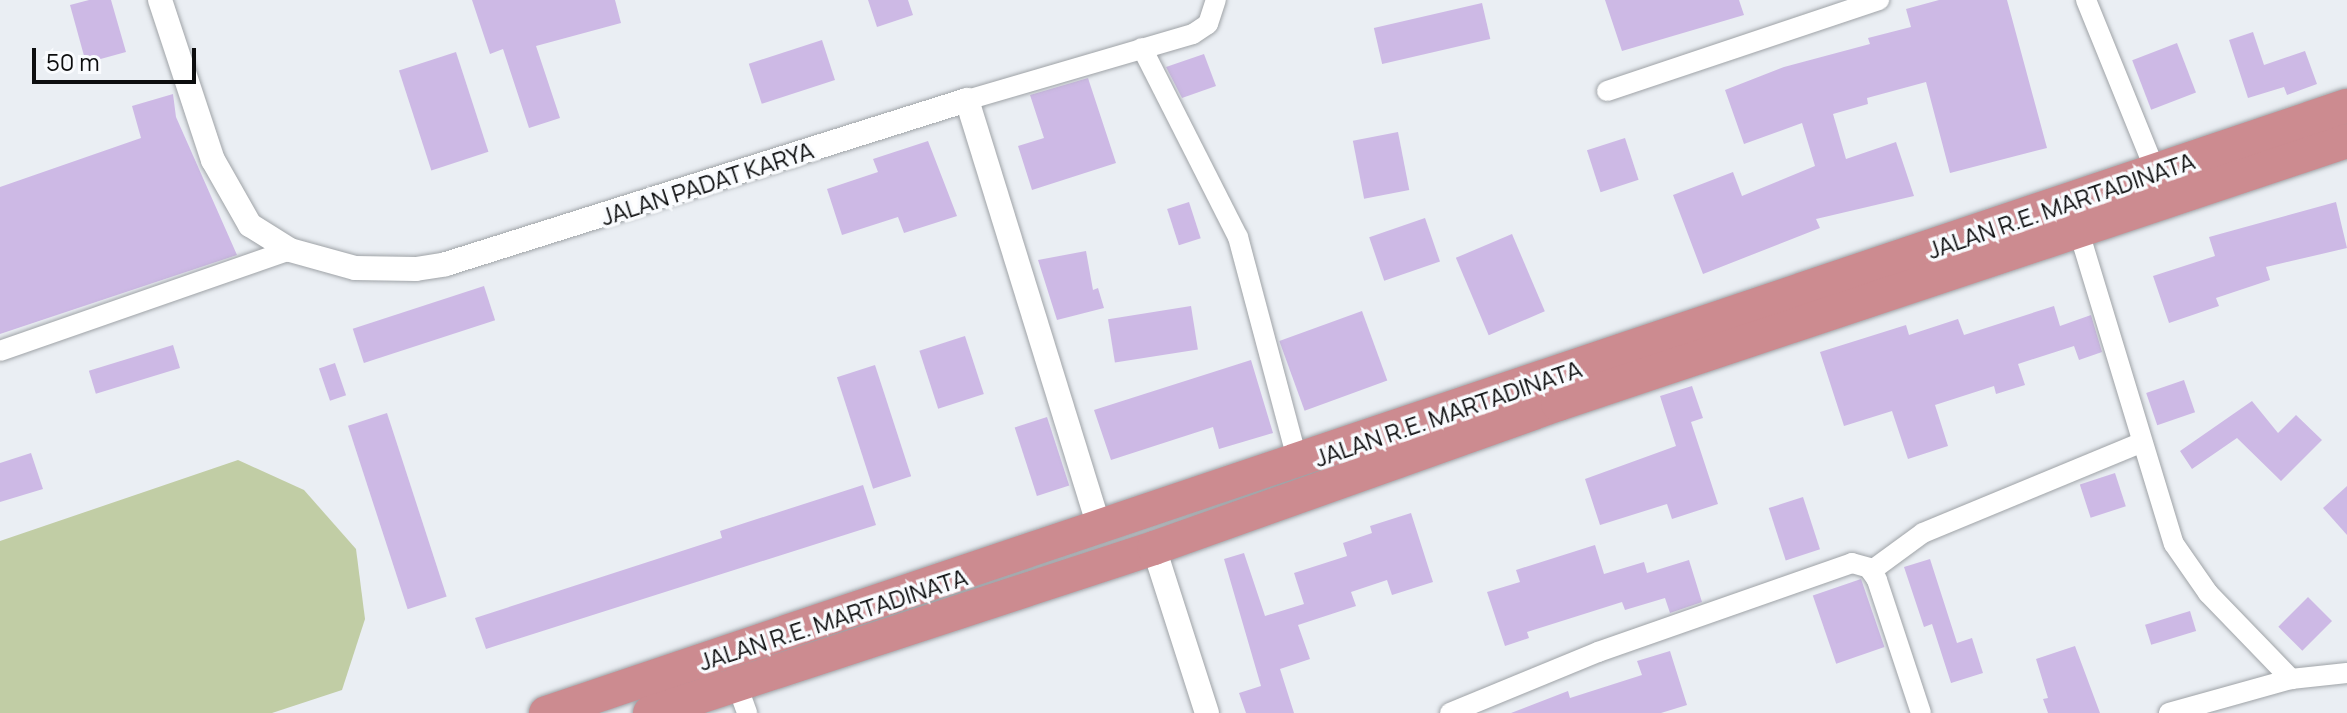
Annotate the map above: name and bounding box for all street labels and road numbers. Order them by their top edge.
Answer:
street label: JALAN PADAT KARYA [597,135,817,231]
street label: JALAN R.E. MARTADINATA [1924,146,2198,264]
street label: JALAN R.E. MARTADINATA [1311,354,1585,472]
street label: JALAN R.E. MARTADINATA [695,562,971,676]

